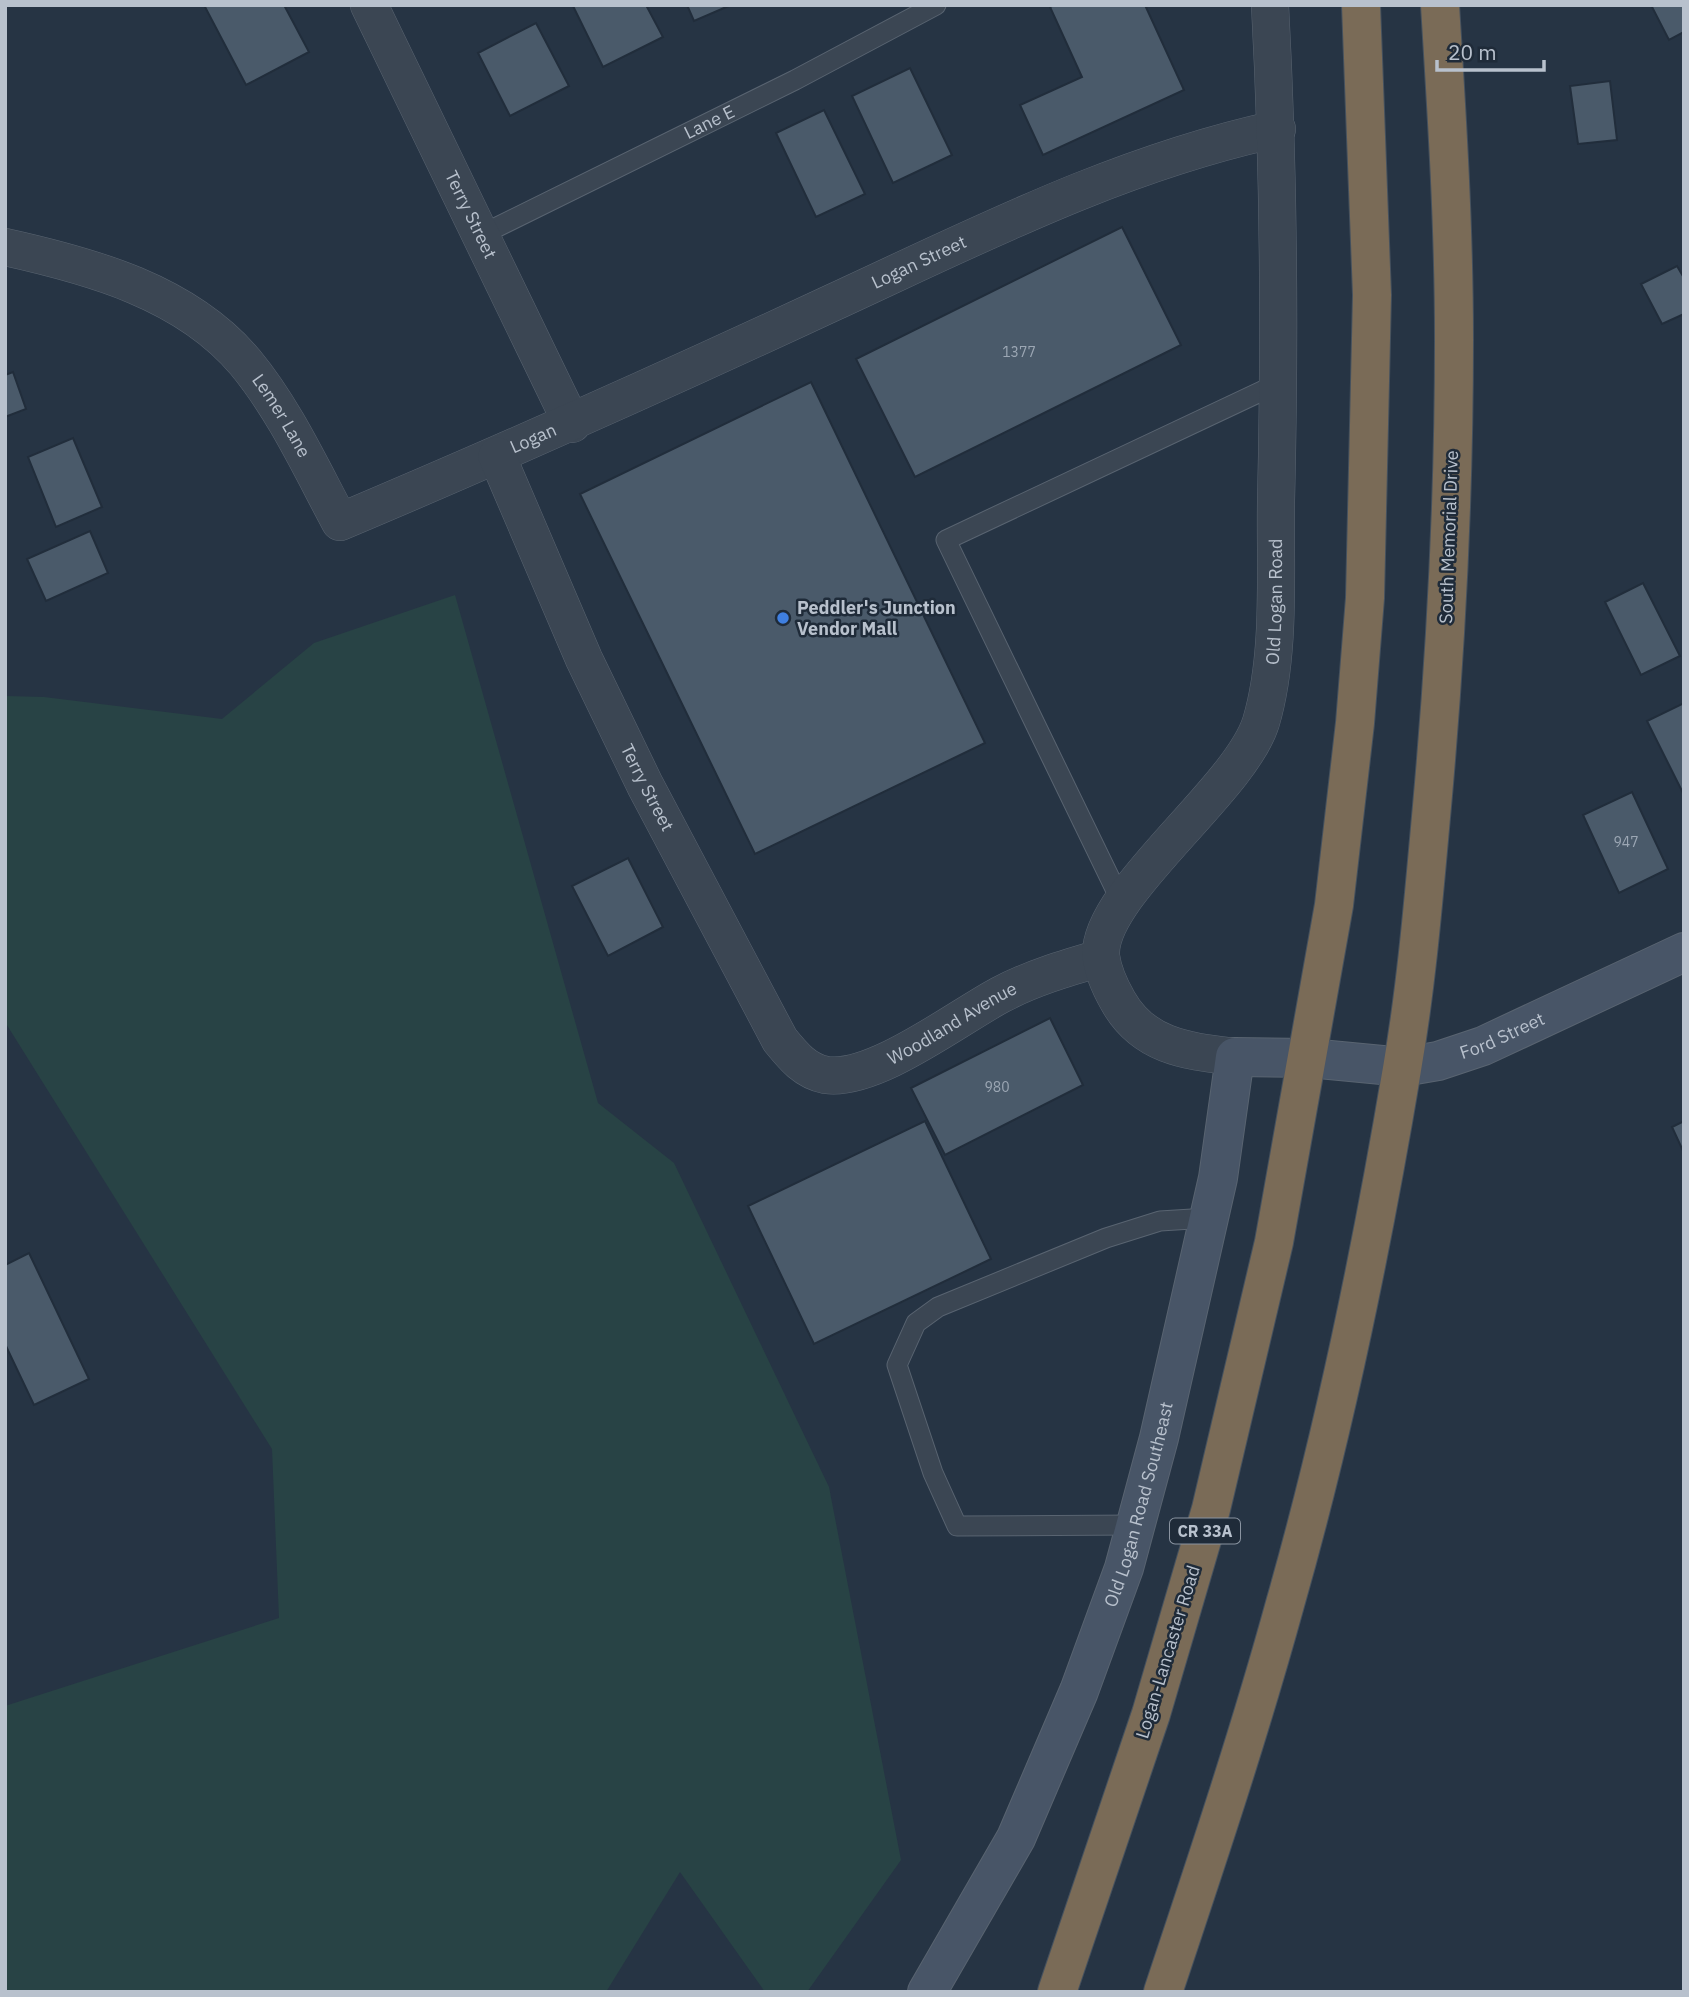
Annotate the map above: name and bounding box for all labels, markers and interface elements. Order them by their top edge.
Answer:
scale bar [1437,28,1544,72]
text: 20 m [1448,38,1497,66]
street label: Lane E [680,100,738,144]
street label: Terry Street [440,167,502,262]
street label: Logan Street [868,230,970,294]
house number: 1377 [1002,343,1036,361]
street label: Lemer Lane [247,369,316,461]
street label: Logan [506,418,560,458]
street label: South Memorial Drive [1434,450,1463,624]
street label: Old Logan Road [1260,538,1287,666]
place label: Peddler's Junction Vendor Mall [797,596,956,640]
marker: Peddler's Junction Vendor Mall [775,610,791,626]
street label: Terry Street [616,740,679,835]
house number: 947 [1613,833,1639,851]
street label: Woodland Avenue [883,976,1020,1070]
street label: Ford Street [1457,1007,1548,1064]
house number: 980 [984,1078,1010,1096]
street label: Old Logan Road Southeast [1099,1399,1178,1610]
road number: CR 33A [1170,1518,1240,1544]
street label: Logan-Lancaster Road [1130,1562,1205,1741]

